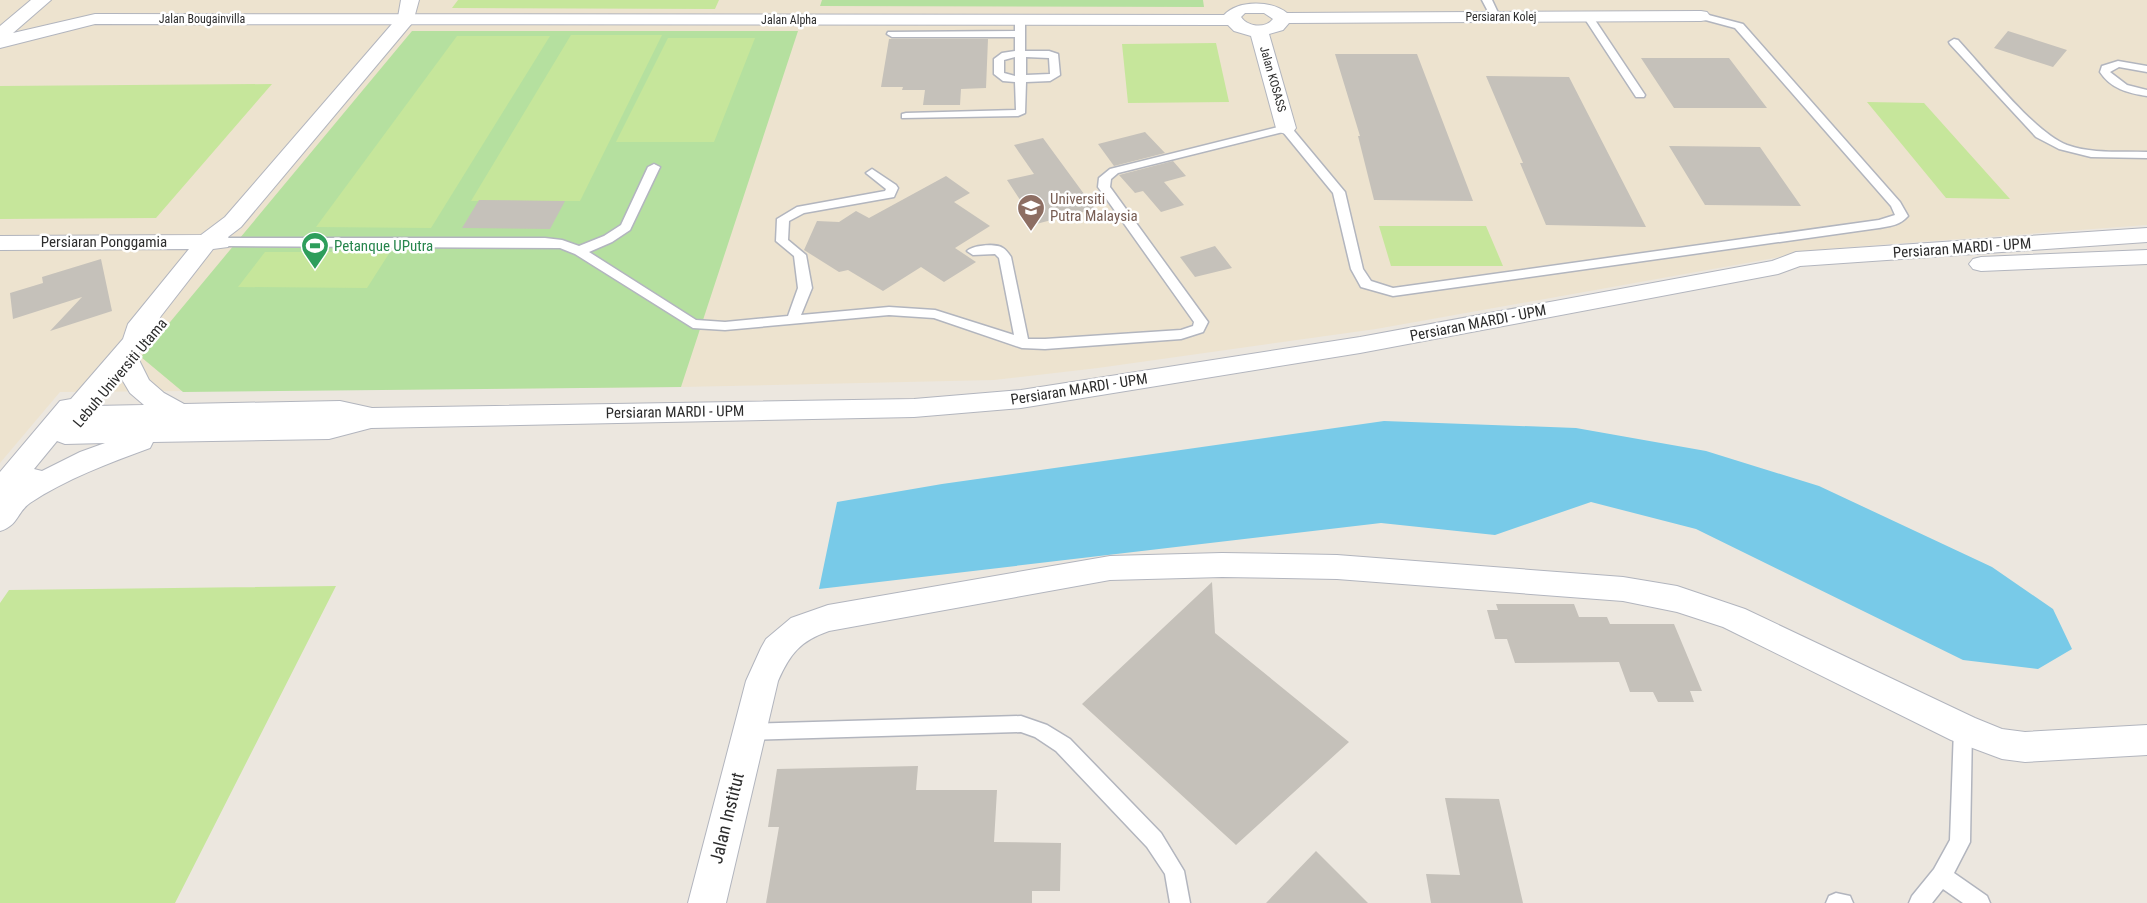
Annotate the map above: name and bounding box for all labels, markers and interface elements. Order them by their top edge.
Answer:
street label: Persiaran Kolej [1465,10,1537,24]
street label: Jalan Bougainvilla [159,12,245,26]
street label: Jalan Alpha [761,13,817,27]
street label: Jalan KOSASS [1257,44,1289,114]
place label: Universiti Putra Malaysia [1050,190,1138,225]
school or university icon: Universiti Putra Malaysia [1016,193,1046,232]
sports icon: Petanque UPutra [300,231,330,270]
street label: Persiaran Ponggamia [41,233,167,251]
street label: Persiaran MARDI - UPM [1892,234,2032,262]
place label: Petanque UPutra [334,237,433,255]
street label: Persiaran MARDI - UPM [1408,301,1548,345]
street label: Lebuh Universiti Utama [69,315,171,431]
street label: Persiaran MARDI - UPM [1009,369,1149,409]
street label: Persiaran MARDI - UPM [606,402,744,422]
street label: Jalan Institut [705,770,748,866]

